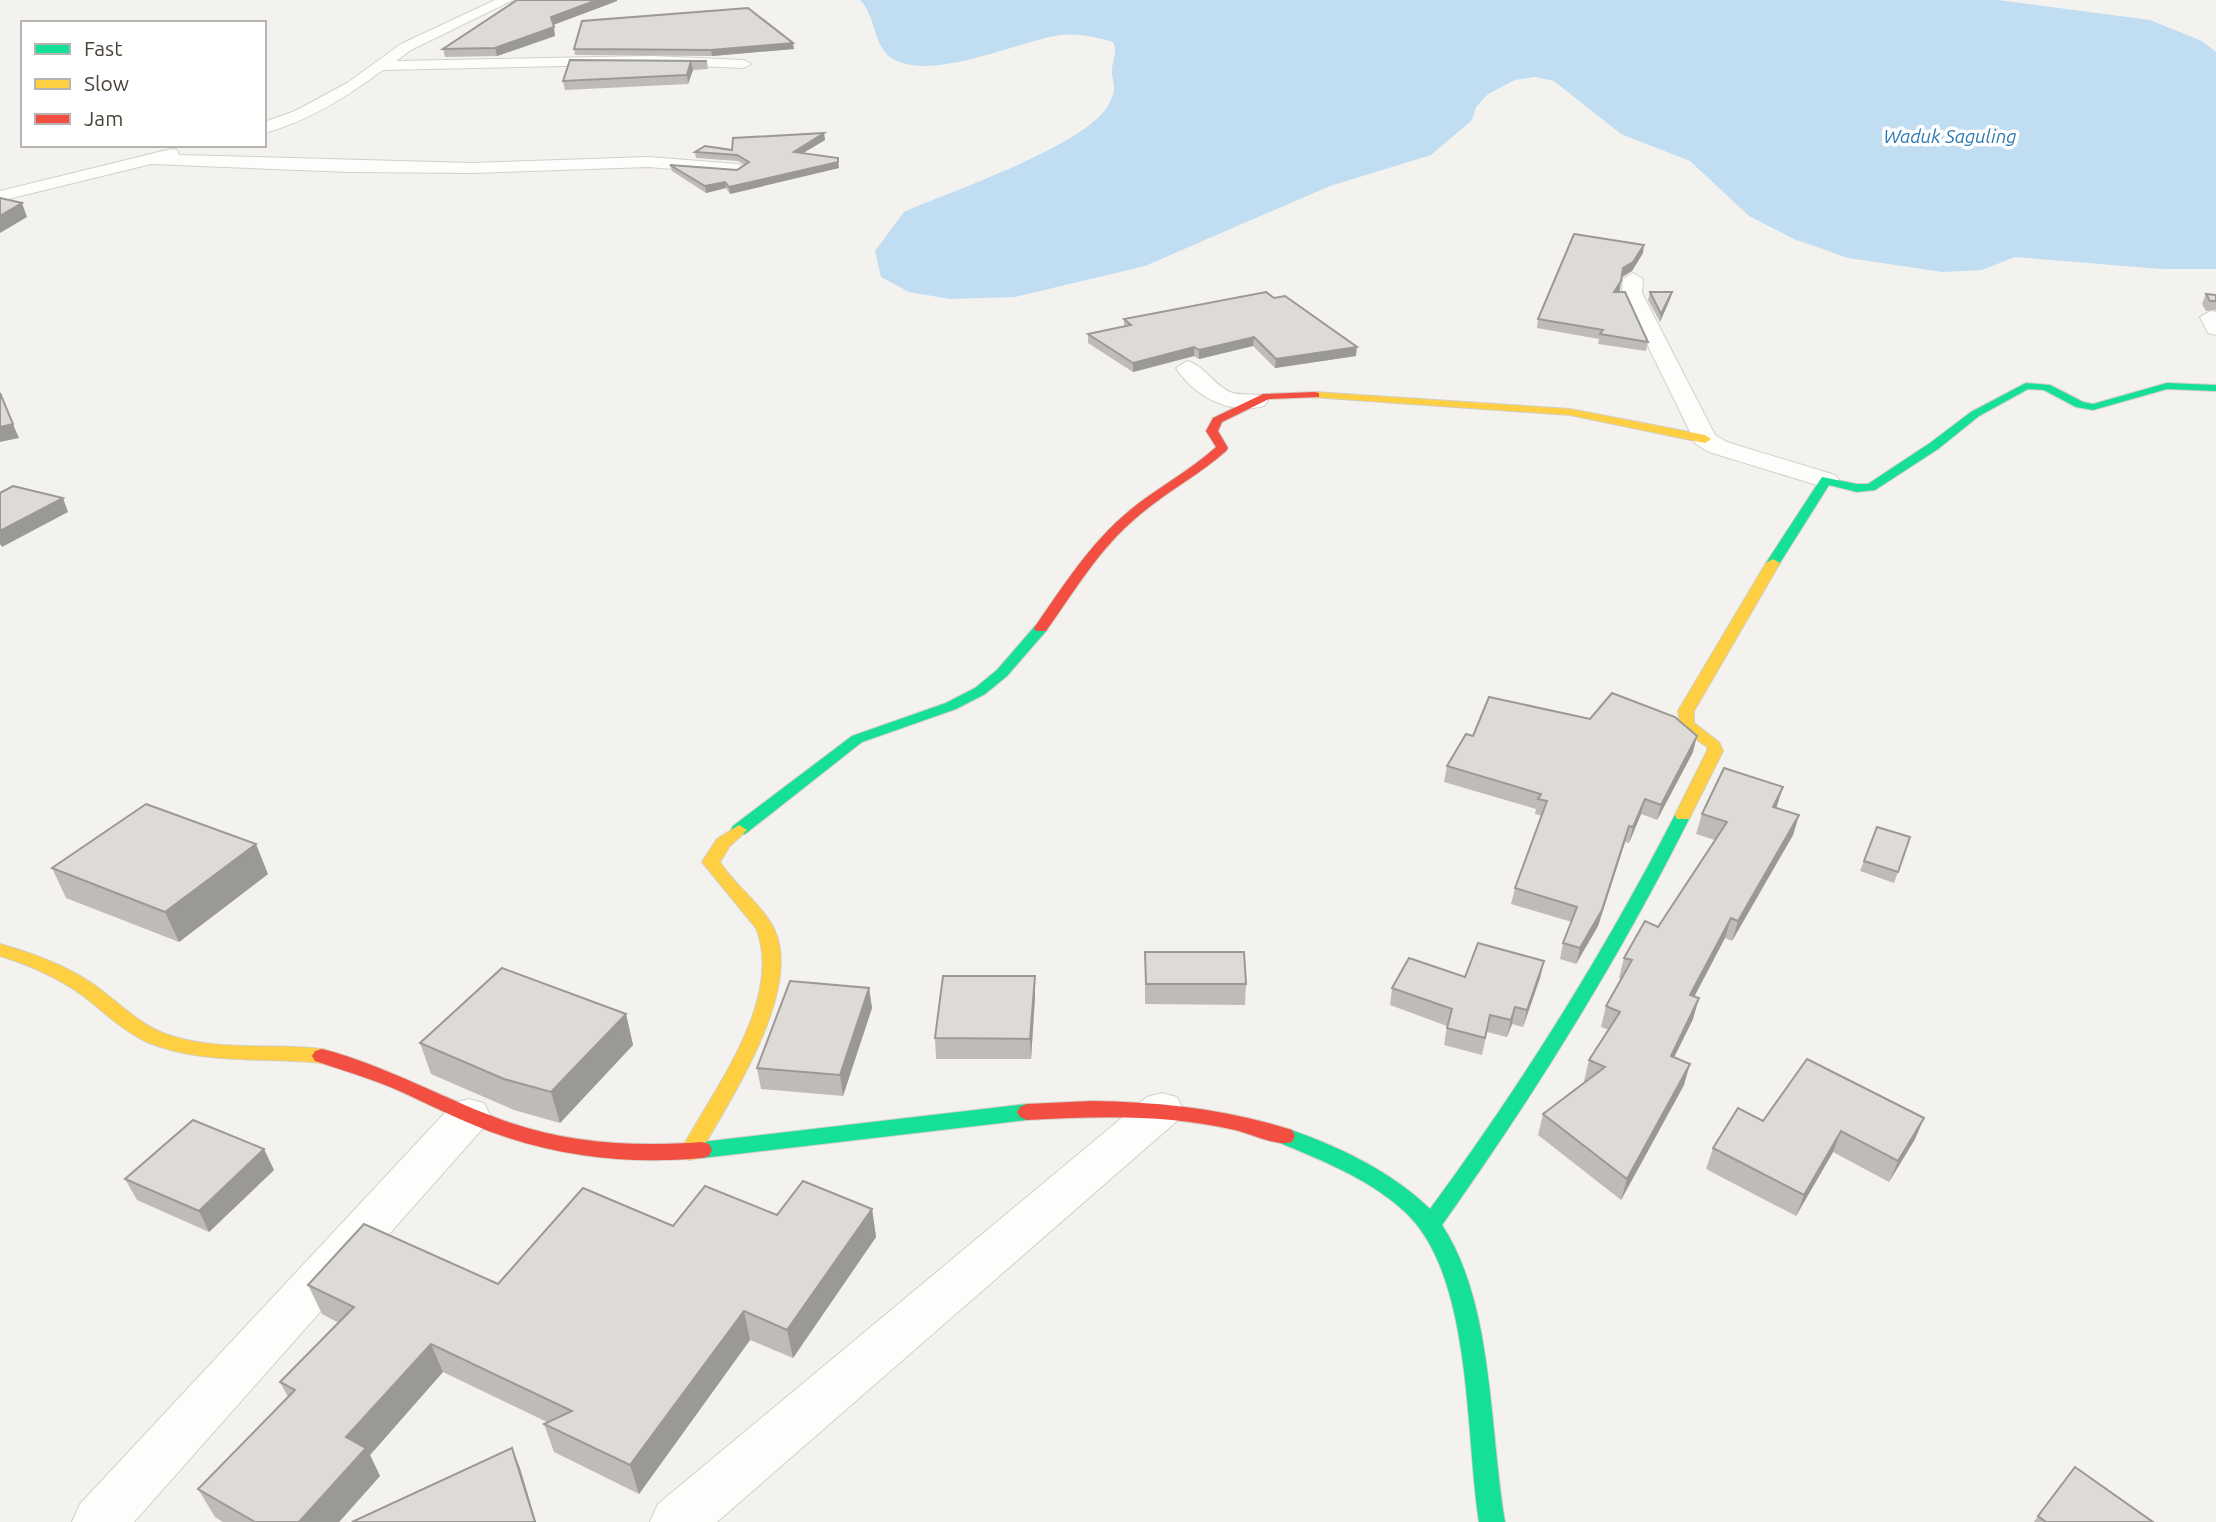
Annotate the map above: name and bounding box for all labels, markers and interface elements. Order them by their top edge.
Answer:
legend [21,21,266,147]
text: Fast [84,36,122,60]
text: Slow [84,71,129,95]
text: Jam [84,106,123,130]
water label: Waduk Saguling [1883,125,2017,147]

